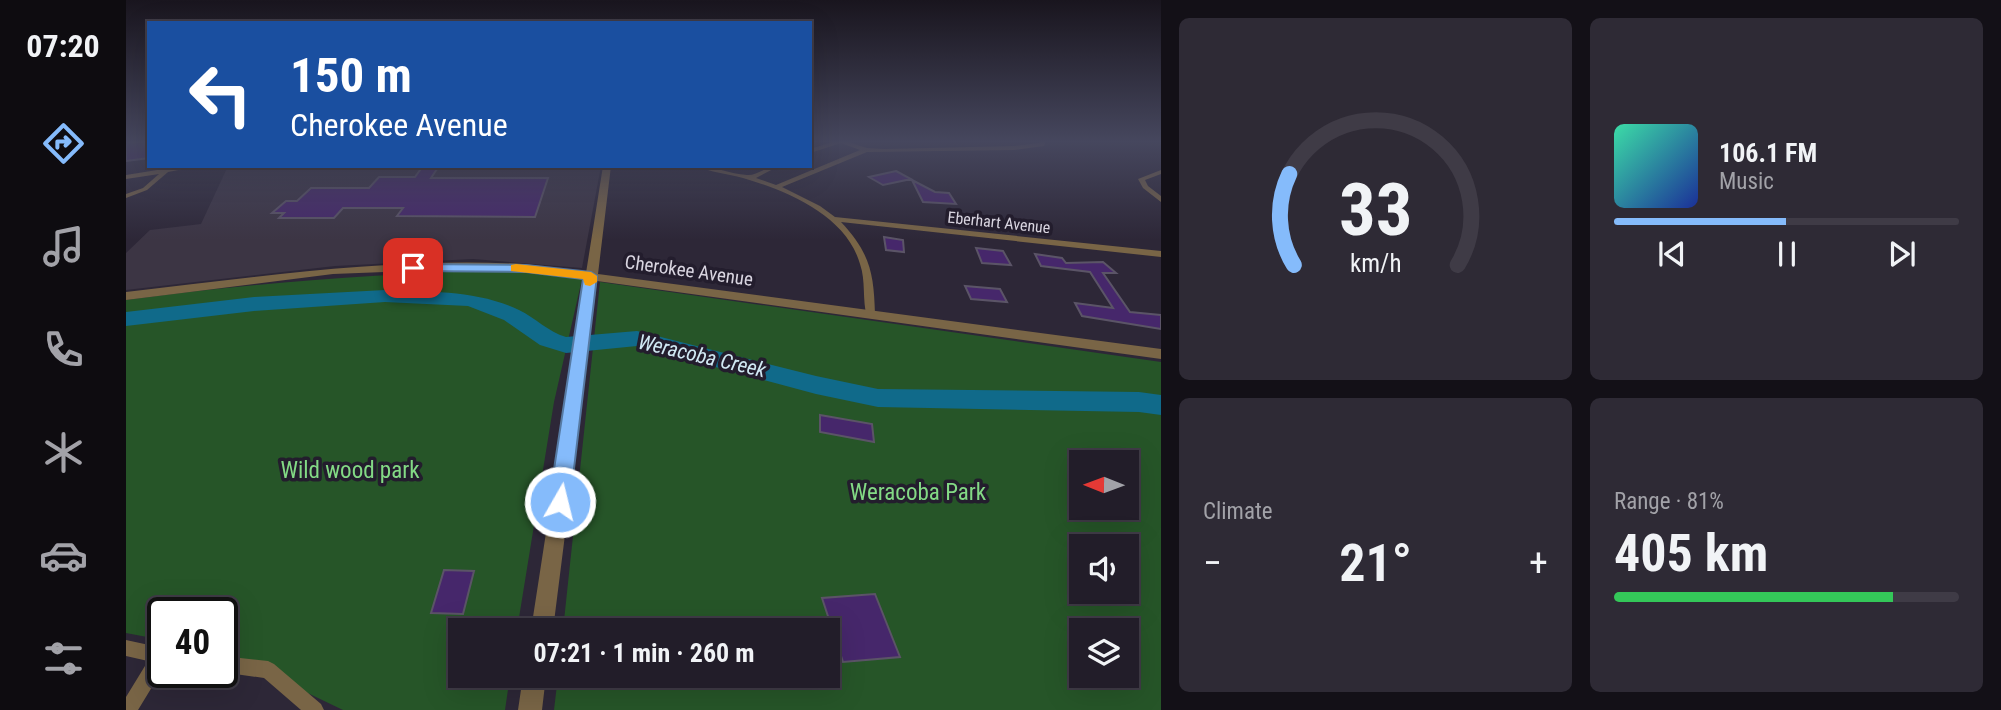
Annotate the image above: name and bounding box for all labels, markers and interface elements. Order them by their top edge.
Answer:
text: 07:20 [26,27,100,65]
text: 150 m [290,47,412,104]
icon: left [175,49,266,140]
text: Cherokee Avenue [290,106,508,144]
icon: directions [39,119,88,168]
text: 106.1 FM [1719,138,1817,168]
text: 33 [1339,167,1412,253]
text: Music [1719,168,1774,195]
street label: Eberhart Avenue [947,208,1051,237]
icon: music [39,222,88,271]
icon: previous [1653,235,1691,273]
icon: pause [1768,235,1806,273]
icon: next [1883,235,1921,273]
pin [383,238,443,298]
icon: arrive [394,249,432,287]
text: km/h [1350,249,1401,278]
street label: Cherokee Avenue [623,250,755,291]
icon: phone [39,325,88,374]
water label: Weracoba Creek [636,330,769,383]
icon: climate [39,428,88,477]
north arrow [1069,450,1139,520]
map controls [1069,450,1139,688]
park label: Wild wood park [280,457,420,484]
position arrow [523,465,597,539]
park label: Weracoba Park [850,479,987,506]
text: Range · 81% [1614,488,1724,515]
text: Climate [1203,498,1273,525]
text: 405 km [1614,523,1768,584]
icon: car [39,531,88,580]
text: 21° [1339,533,1412,594]
button: sound [1069,534,1139,604]
text: − [1203,541,1222,585]
text: + [1529,541,1548,585]
speed limit sign: 40 [147,597,238,688]
button: layers [1069,618,1139,688]
icon: filters [39,634,88,683]
text: 07:21 · 1 min · 260 m [534,638,754,668]

